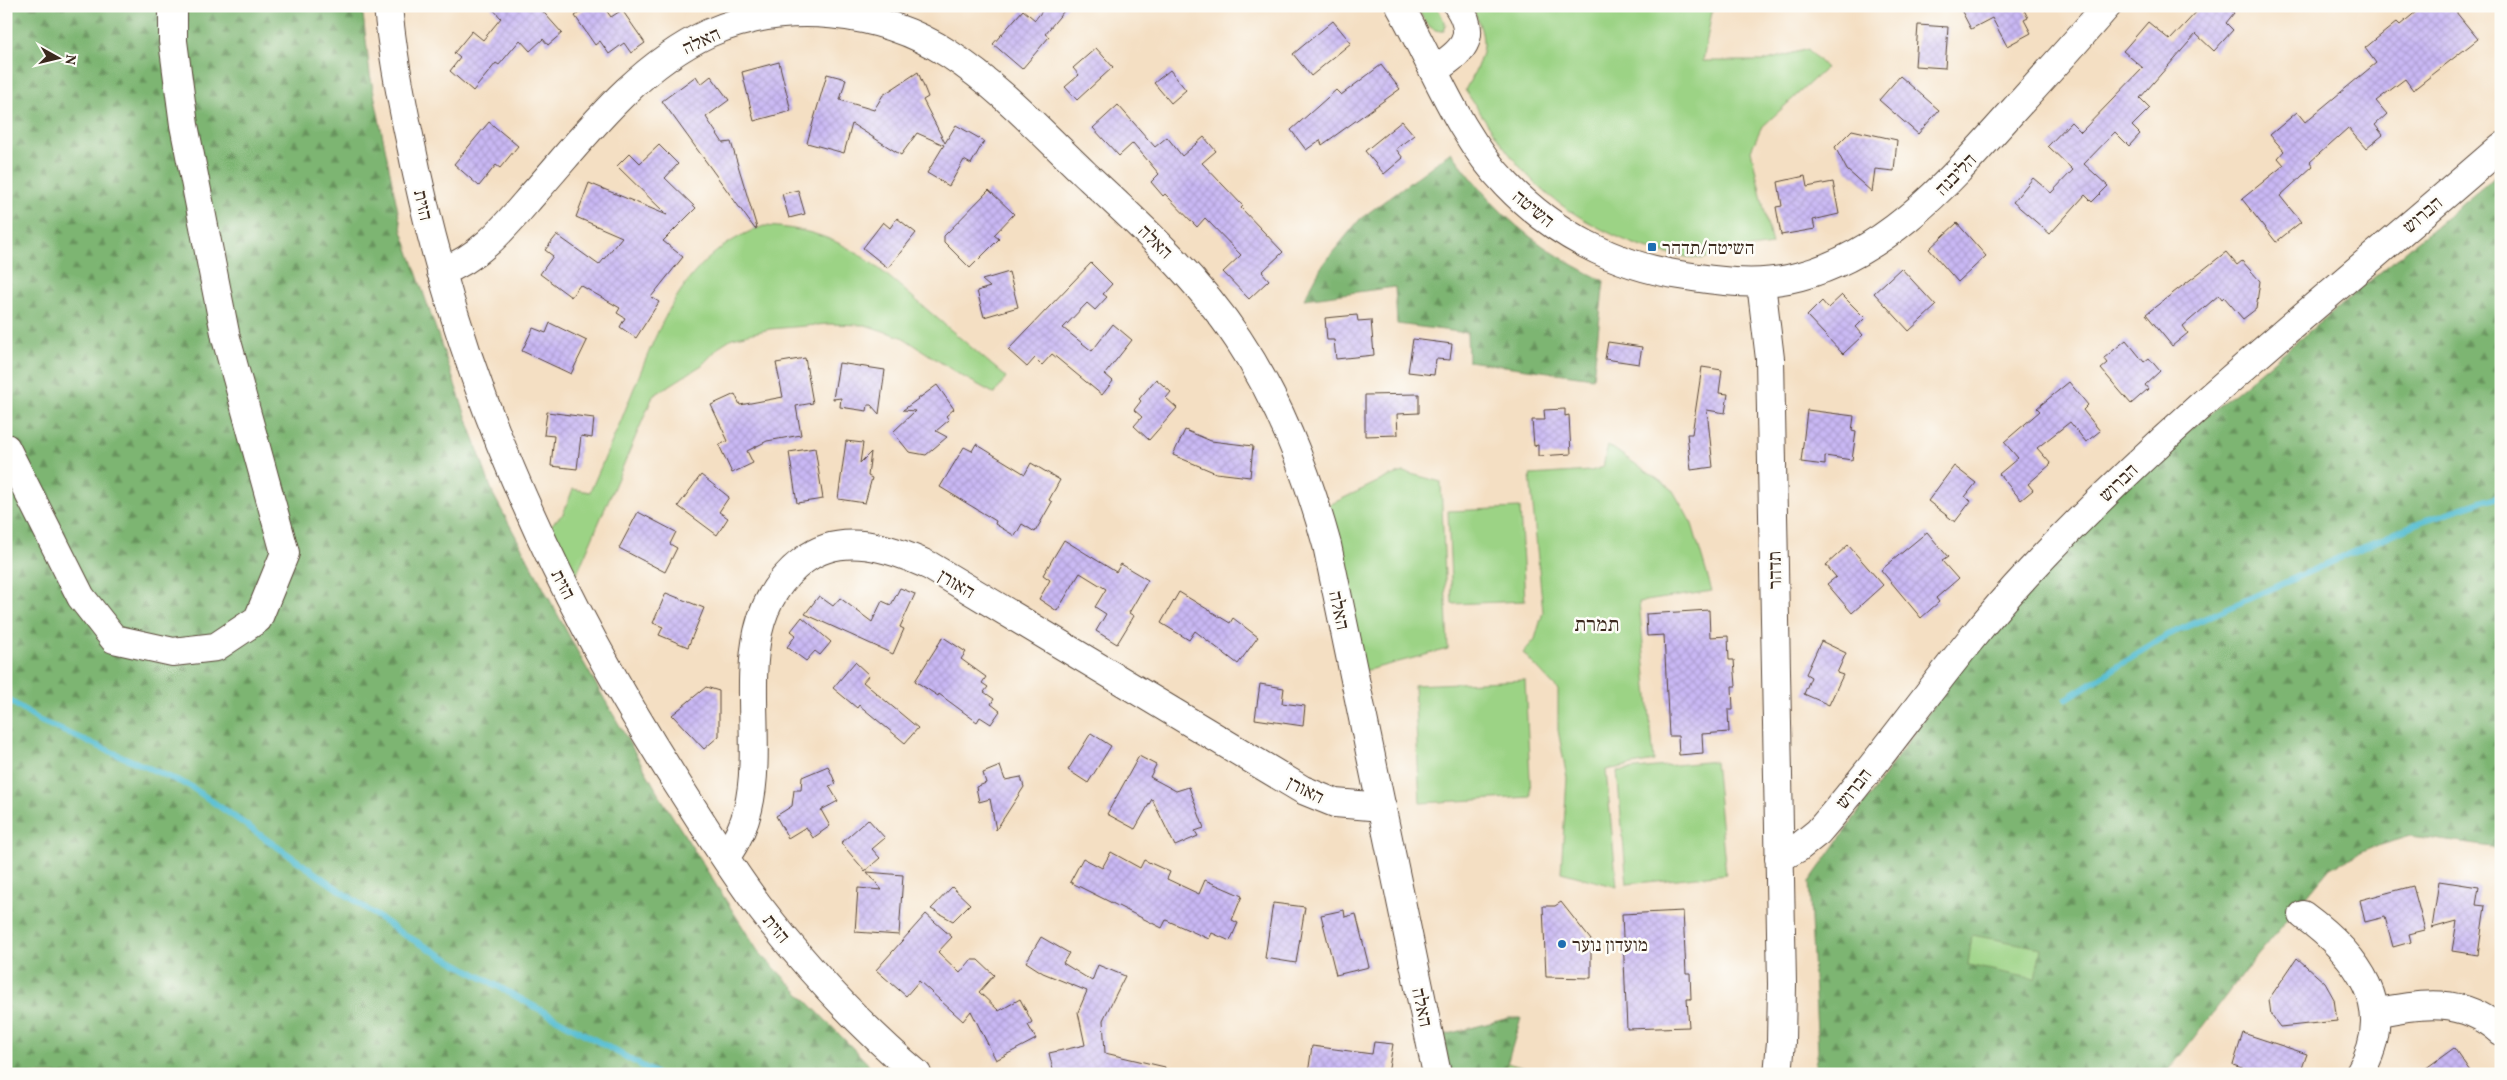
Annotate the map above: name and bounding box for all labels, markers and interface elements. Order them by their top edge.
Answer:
street label: האלה [678,22,725,62]
north arrow [32,32,82,82]
text: N [59,53,80,66]
street label: הליבנה [1930,148,1983,202]
street label: השיטה [1506,185,1559,234]
street label: הזית [406,188,438,223]
street label: הברוש [2398,191,2449,240]
street label: האלה [1131,219,1178,266]
place label: השיטה/תדהר [1662,236,1754,262]
marker: השיטה/תדהר [1646,241,1658,253]
street label: הברוש [2094,458,2145,508]
street label: תדהר [1763,551,1789,589]
street label: האורן [933,564,979,606]
street label: הזית [544,565,581,604]
street label: האלה [1321,588,1355,632]
district label: תמרת [1574,611,1620,640]
street label: הברוש [1830,763,1879,815]
street label: האורן [1282,770,1328,811]
street label: הזית [756,909,795,949]
place label: מועדון נוער [1572,933,1648,959]
marker: מועדון נוער [1556,938,1568,950]
street label: האלה [1404,985,1438,1029]

